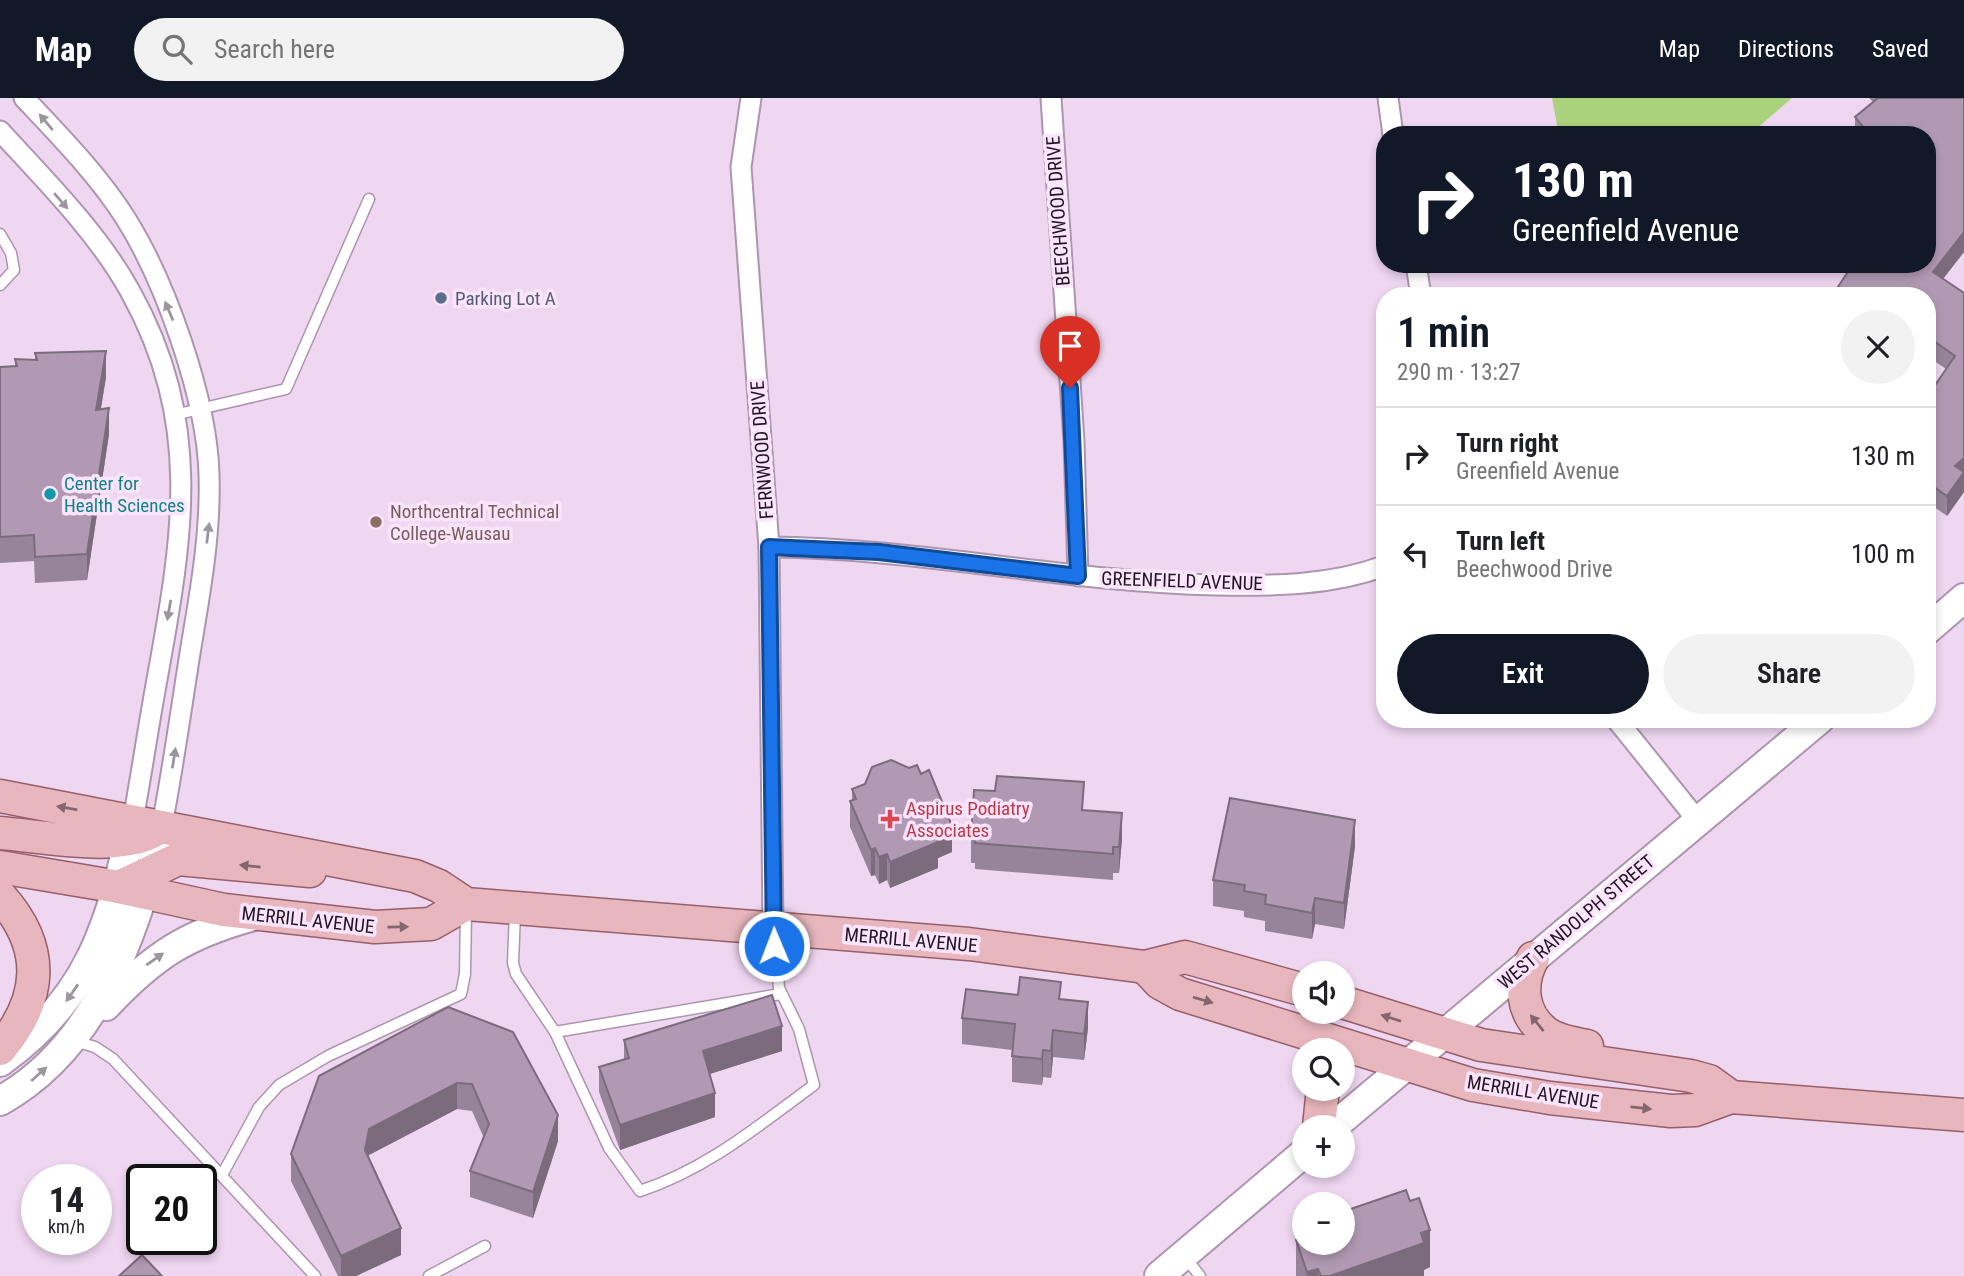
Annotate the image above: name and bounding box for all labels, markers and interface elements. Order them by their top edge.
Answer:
search box [134,18,624,81]
text: Map [35,30,92,69]
icon: search [158,30,196,68]
text: Search here [214,34,335,64]
text: Map [1659,35,1700,63]
text: Directions [1738,35,1834,63]
text: Saved [1872,35,1929,63]
one-way arrow [39,114,54,131]
street label: BEECHWOOD DRIVE [1041,135,1075,287]
text: 130 m [1512,152,1634,209]
icon: right [1397,154,1488,245]
one-way arrow [53,192,69,210]
text: Greenfield Avenue [1512,211,1739,249]
place label: Parking Lot A [455,287,556,310]
marker: Parking Lot A [433,290,449,306]
one-way arrow [163,301,174,322]
text: 1 min [1397,308,1490,357]
button: close [1841,310,1915,384]
pin [1040,316,1100,388]
icon: arrive [1051,327,1089,365]
text: 290 m · 13:27 [1397,359,1521,386]
street label: FERNWOOD DRIVE [746,380,778,520]
text: Turn right [1456,428,1558,458]
icon: right [1397,437,1435,475]
text: 130 m [1851,441,1915,471]
text: Greenfield Avenue [1456,458,1619,485]
place label: Center for Health Sciences [64,472,185,517]
marker: Center for Health Sciences [42,486,58,502]
place label: Northcentral Technical College-Wausau [390,500,559,545]
marker: Northcentral Technical College-Wausau [368,514,384,530]
one-way arrow [202,522,213,544]
text: Turn left [1456,526,1545,556]
icon: left [1397,535,1435,573]
text: 100 m [1851,539,1915,569]
text: Beechwood Drive [1456,556,1612,583]
street label: GREENFIELD AVENUE [1101,567,1263,595]
one-way arrow [163,599,174,621]
button: Exit [1397,634,1649,714]
button: Share [1663,634,1915,714]
one-way arrow [169,747,180,769]
place label: Aspirus Podiatry Associates [906,797,1030,842]
one-way arrow [56,802,78,813]
marker: Aspirus Podiatry Associates [880,809,900,829]
street label: WEST RANDOLPH STREET [1493,850,1659,994]
one-way arrow [238,860,260,871]
street label: MERRILL AVENUE [241,902,375,938]
position arrow [737,909,811,983]
one-way arrow [387,922,409,933]
street label: MERRILL AVENUE [844,923,978,957]
one-way arrow [146,953,165,966]
map controls [1292,961,1355,1255]
button: sound [1292,961,1355,1024]
one-way arrow [65,984,79,1002]
one-way arrow [1192,996,1213,1006]
one-way arrow [1381,1012,1402,1023]
one-way arrow [1530,1014,1545,1032]
button: search [1292,1038,1355,1101]
one-way arrow [30,1066,48,1082]
street label: MERRILL AVENUE [1465,1070,1601,1114]
one-way arrow [1630,1103,1652,1114]
button: + [1292,1115,1355,1178]
speed limit sign: 20 [126,1164,217,1255]
text: 14 [49,1180,84,1221]
button: − [1292,1192,1355,1255]
text: km/h [48,1216,85,1237]

